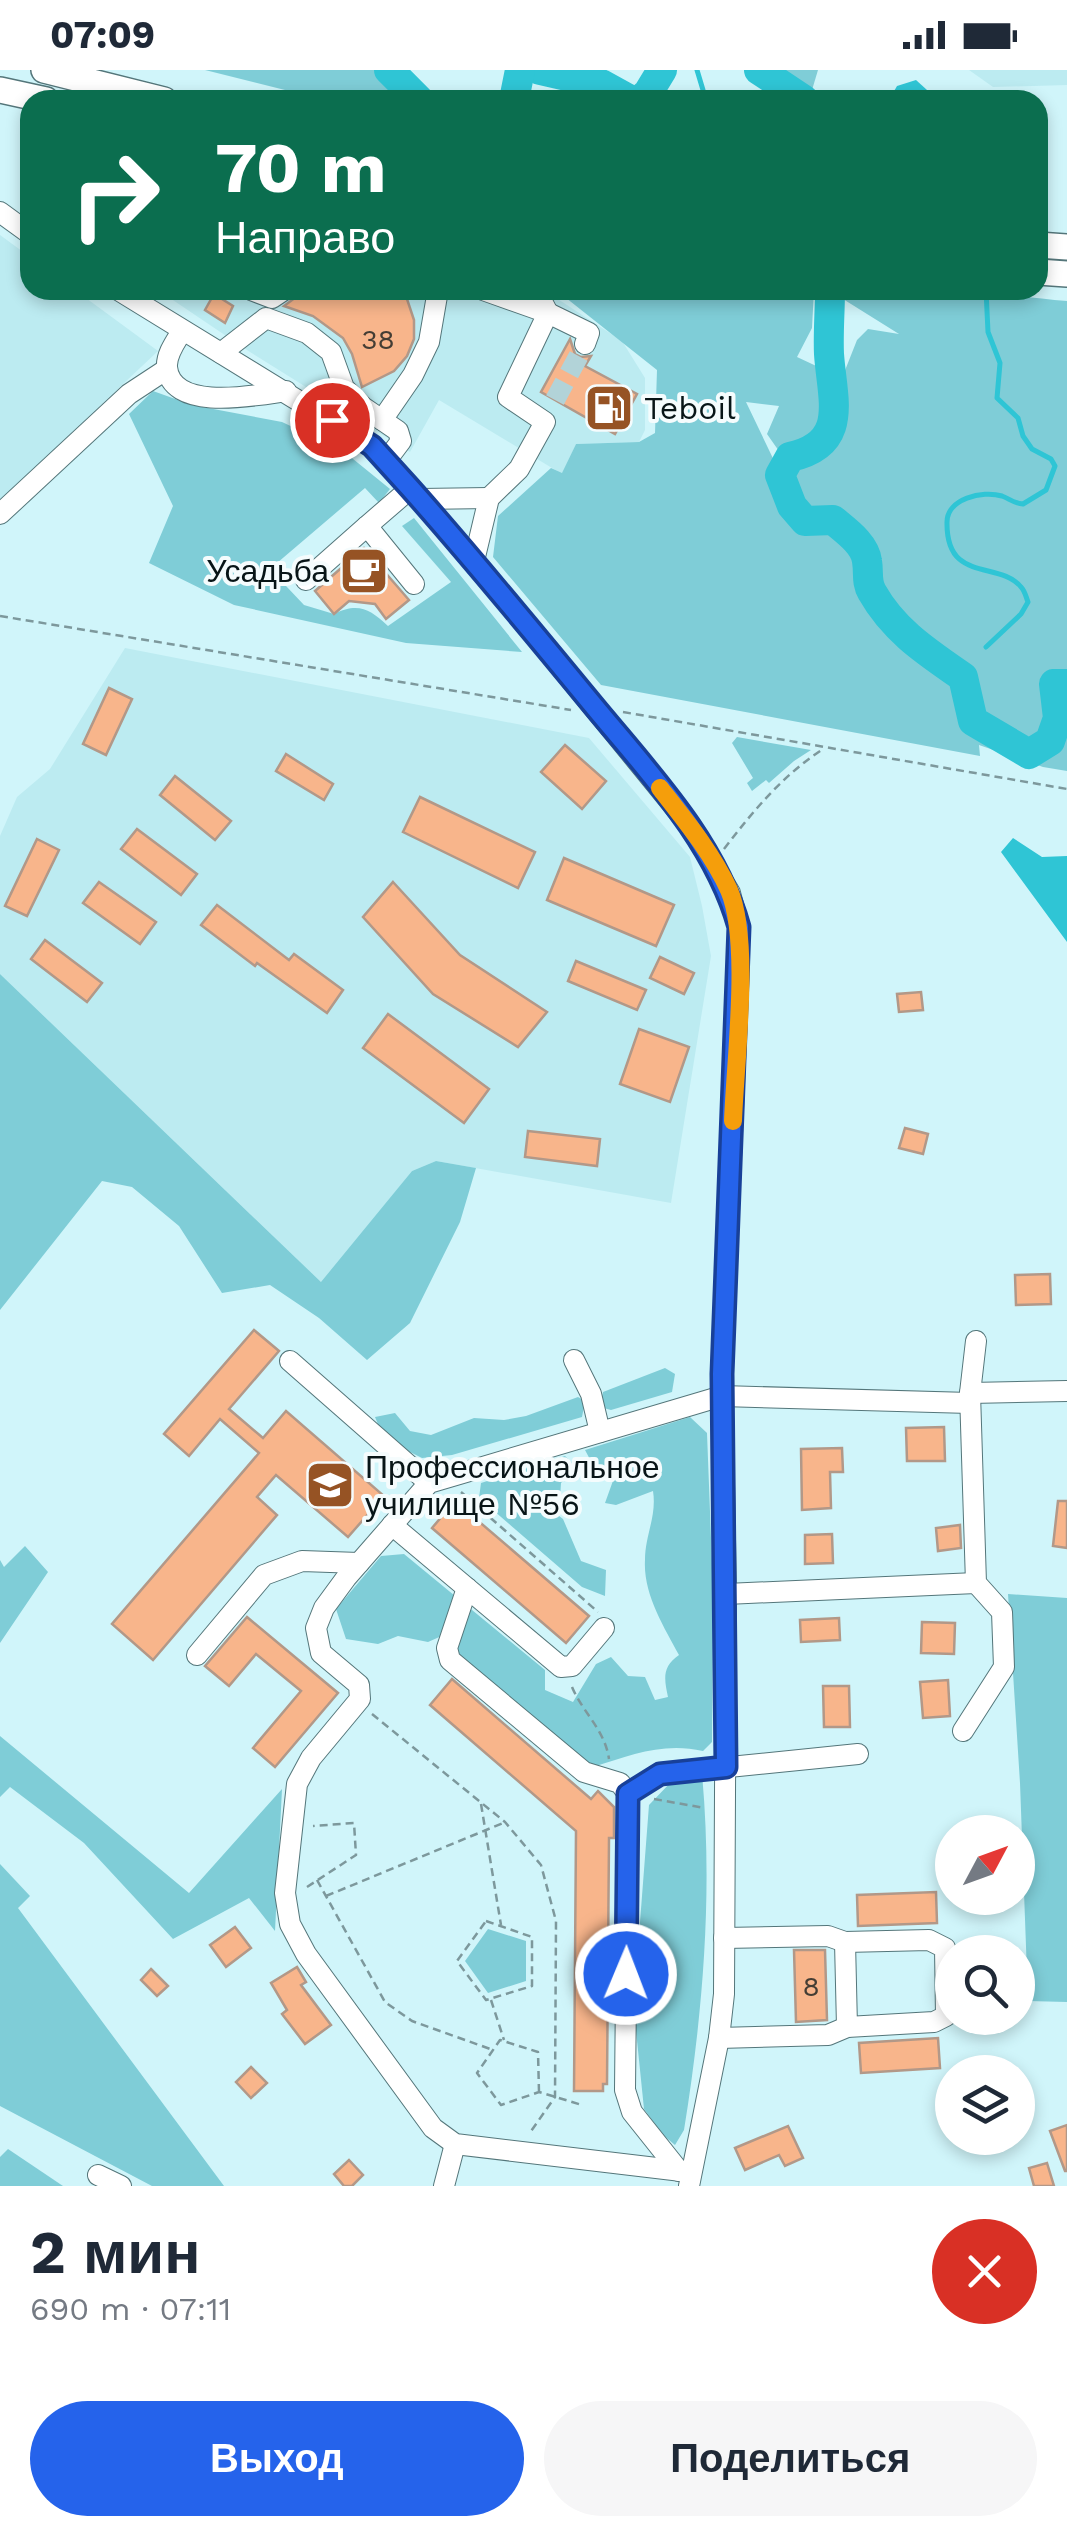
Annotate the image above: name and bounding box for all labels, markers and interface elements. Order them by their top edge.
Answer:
text: 07:09 [50,13,155,57]
text: 70 m [215,127,387,209]
icon: right [50,130,180,260]
text: Направо [215,211,395,264]
house number: 38 [361,323,395,356]
pin [290,378,375,463]
fuel station icon: Teboil [583,382,635,434]
place label: Teboil [644,389,736,427]
icon: arrive [305,393,360,448]
cafe icon: Усадьба [338,545,390,597]
place label: Усадьба [206,552,329,590]
place label: Профессиональное училище №56 [365,1448,659,1523]
school or university icon: Профессиональное училище №56 [304,1459,356,1511]
north arrow [935,1815,1035,1915]
map controls [935,1815,1035,2155]
position arrow [574,1922,678,2026]
button: search [935,1935,1035,2035]
house number: 8 [802,1970,820,2003]
button: layers [935,2055,1035,2155]
text: 2 мин [30,2217,200,2288]
button: close [932,2219,1037,2324]
text: 690 m · 07:11 [30,2290,231,2328]
button: Выход [30,2401,524,2516]
button: Поделиться [544,2401,1037,2516]

